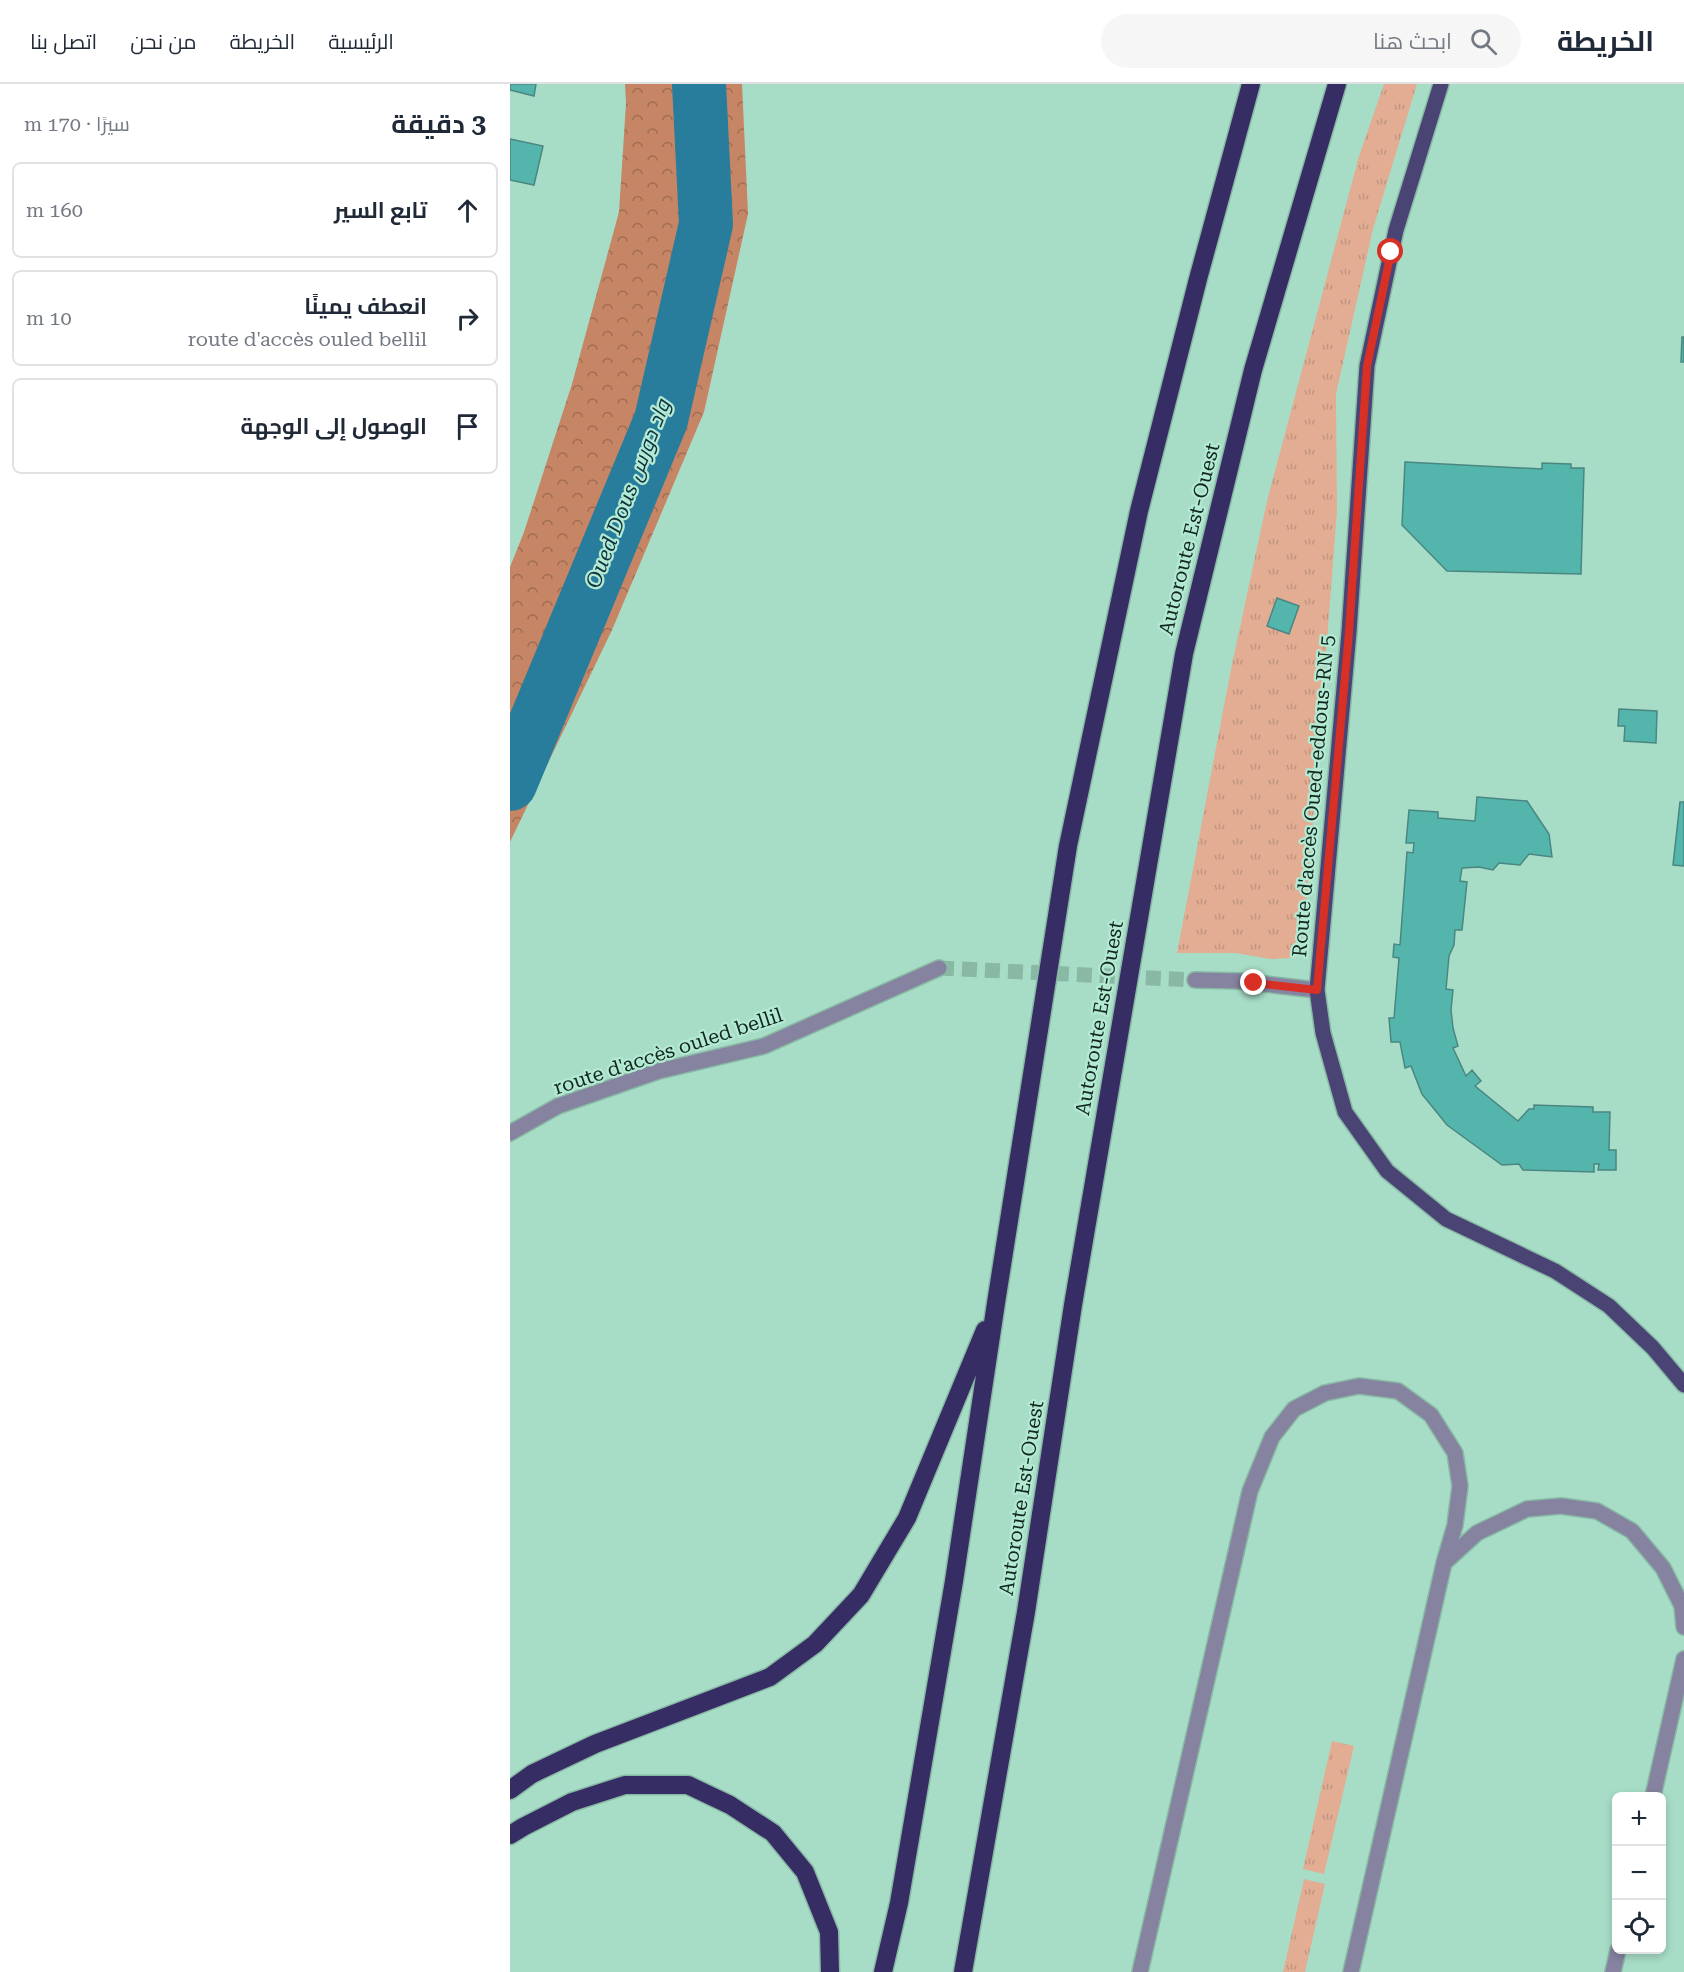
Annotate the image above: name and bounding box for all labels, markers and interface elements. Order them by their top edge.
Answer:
search box [1101,14,1521,68]
icon: search [1467,25,1500,58]
text: الخريطة [1557,25,1654,58]
text: ابحث هنا [1373,29,1452,54]
text: اتصل بنا [30,30,97,54]
text: من نحن [130,30,197,54]
text: الخريطة [230,30,295,54]
text: الرئيسية [328,30,394,54]
text: 3 دقيقة [391,109,486,139]
text: سيرًا · 170 m [24,112,130,136]
icon: ahead [451,194,484,227]
text: 160 m [26,198,83,222]
text: تابع السير [334,198,427,223]
route start [1377,238,1403,264]
text: انعطف يمينًا [304,294,427,319]
icon: right [451,302,484,335]
text: 10 m [26,306,72,330]
text: route d'accès ouled bellil [188,327,427,351]
water label: Oued Dous واد دورس [581,395,677,592]
icon: arrive [451,410,484,443]
text: الوصول إلى الوجهة [241,414,427,439]
street label: Autoroute Est-Ouest [1154,440,1225,637]
street label: Route d'accès Oued-eddous-RN 5 [1287,634,1339,958]
street label: Autoroute Est-Ouest [1070,918,1128,1117]
route end [1240,969,1266,995]
street label: route d'accès ouled bellil [550,1003,786,1099]
street label: Autoroute Est-Ouest [994,1398,1048,1597]
map controls [1612,1792,1666,1954]
button: + [1612,1792,1666,1846]
button: − [1612,1846,1666,1900]
button: locate [1612,1900,1666,1954]

